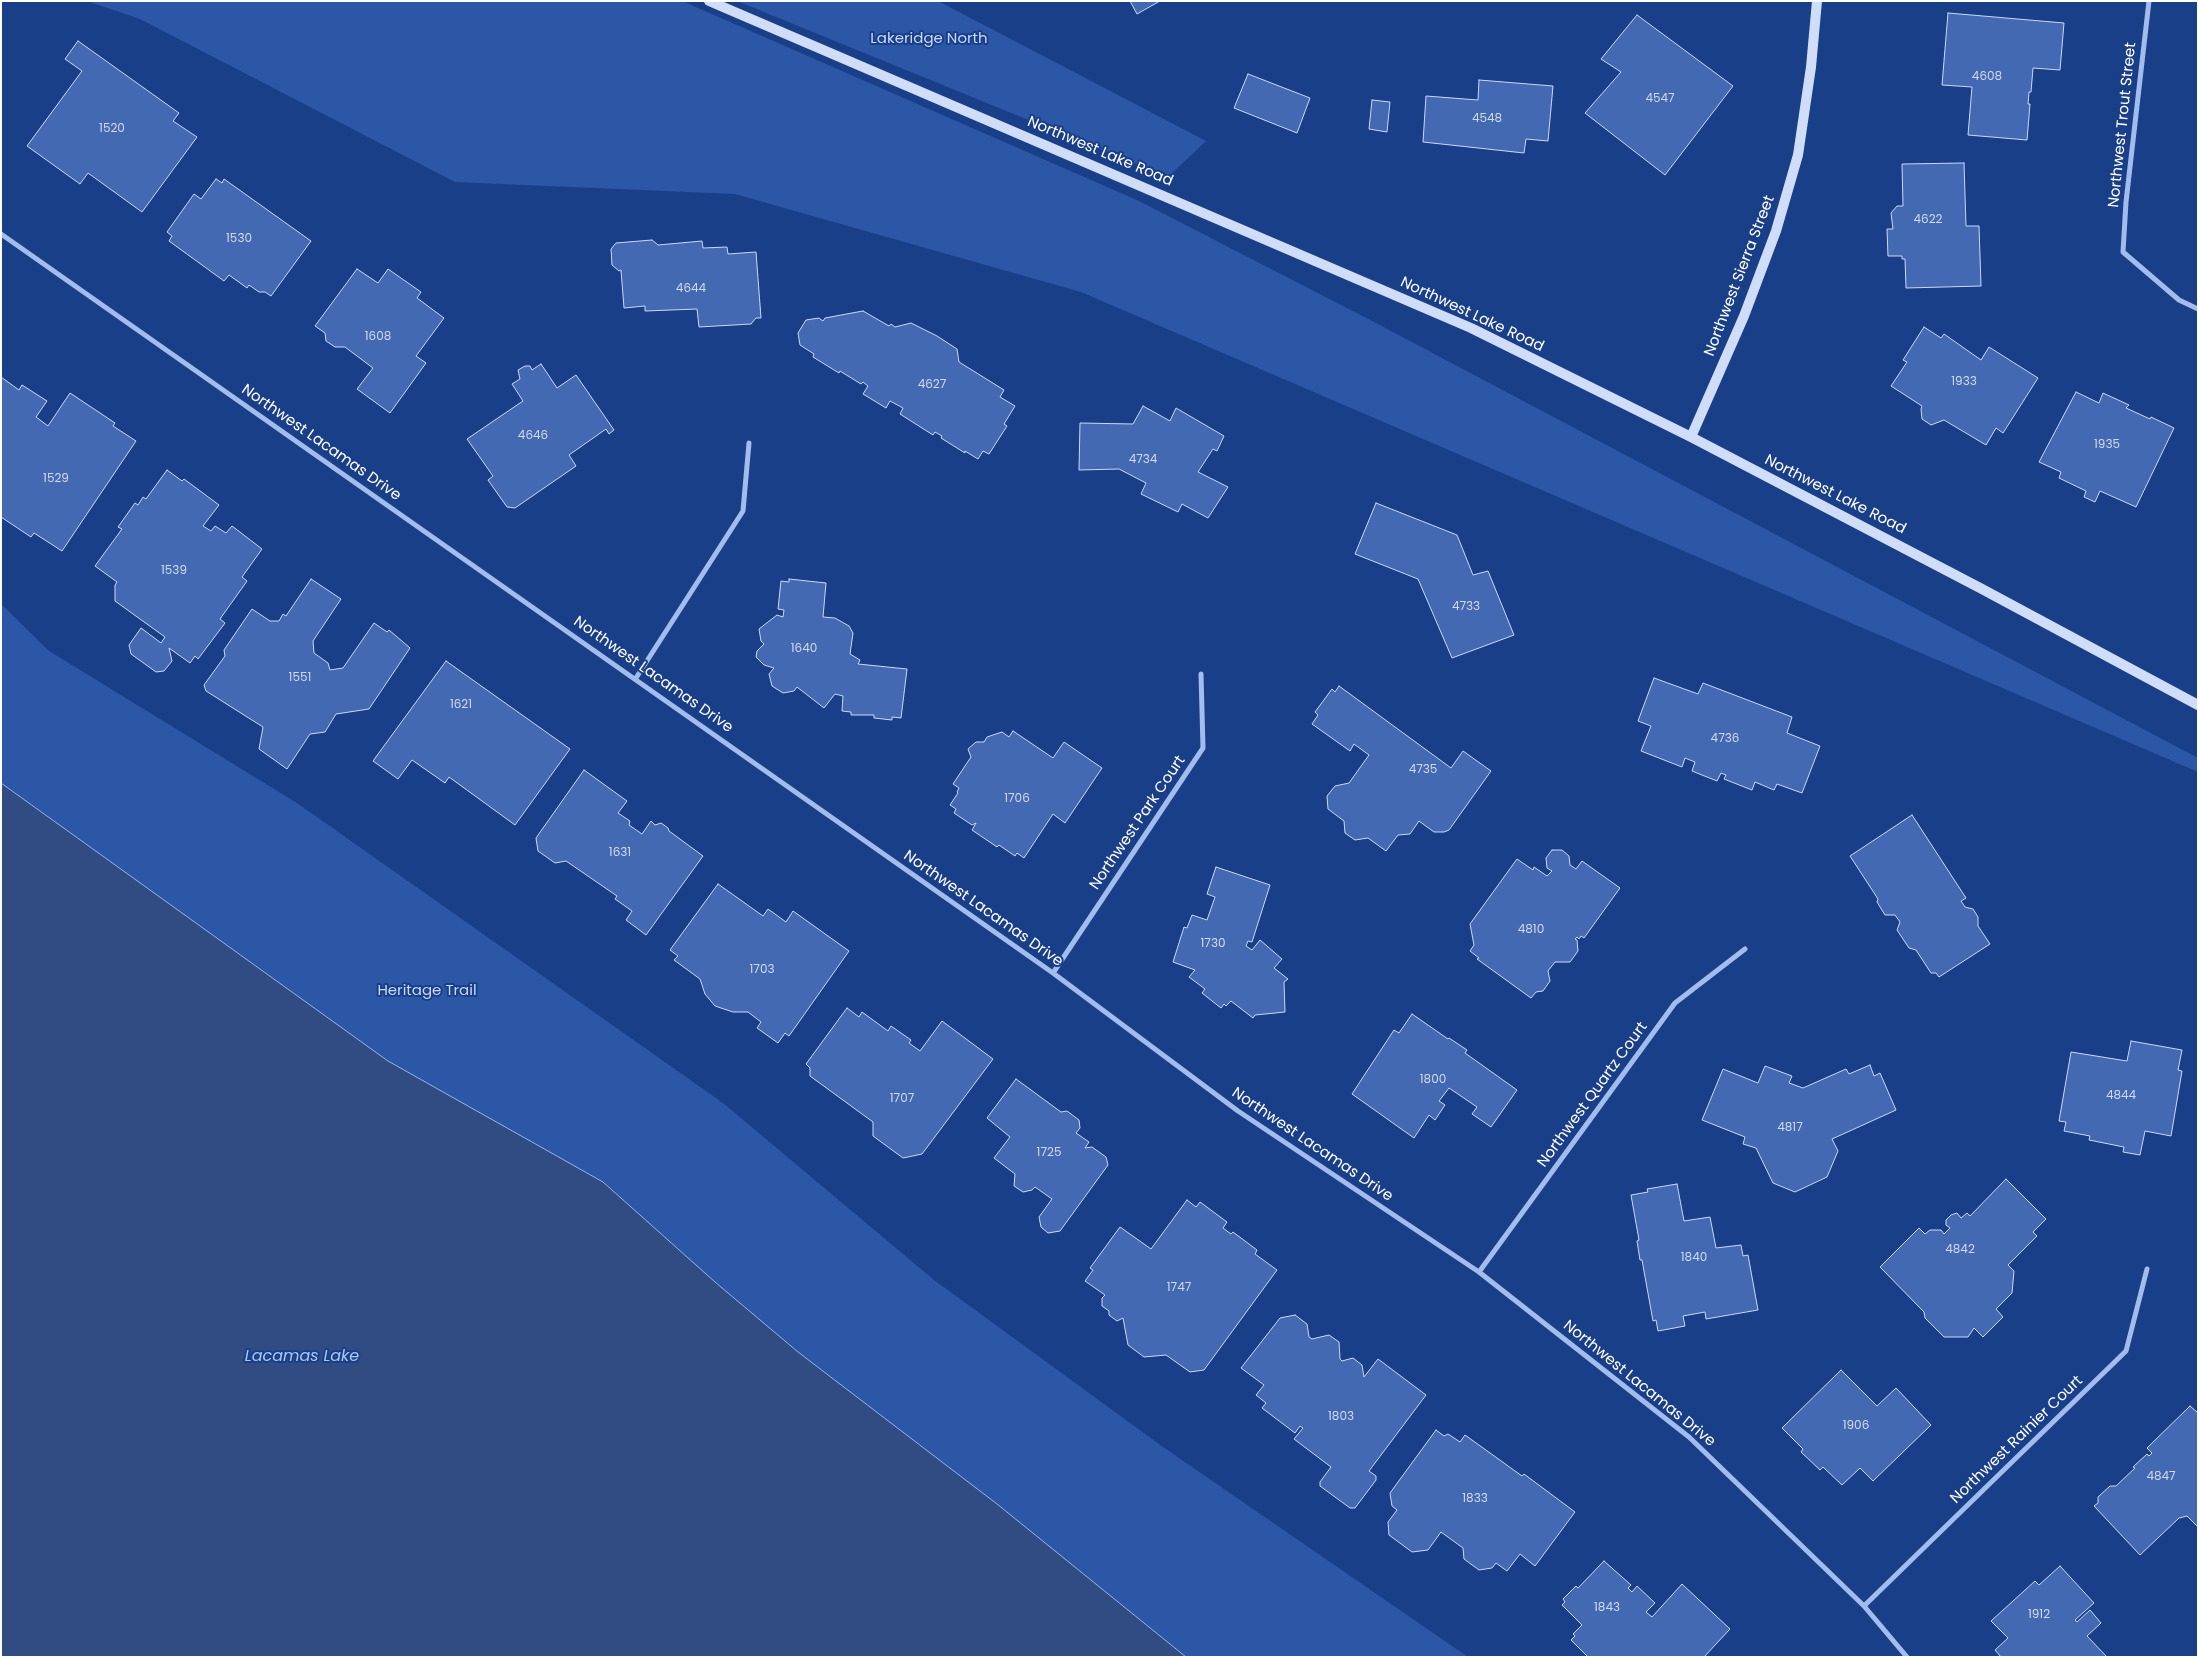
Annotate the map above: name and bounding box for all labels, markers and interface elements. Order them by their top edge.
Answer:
park label: Lakeridge North [870,30,988,48]
street label: Northwest Trout Street [2105,42,2141,208]
house number: 4608 [1972,70,2002,84]
house number: 4547 [1645,92,1675,106]
house number: 4548 [1472,112,1502,126]
street label: Northwest Lake Road [1025,113,1175,191]
house number: 1520 [99,122,125,136]
street label: Northwest Sierra Street [1701,193,1779,359]
house number: 4622 [1914,213,1942,227]
house number: 1530 [226,232,252,246]
street label: Northwest Lake Road [1397,274,1547,356]
house number: 4644 [676,282,706,296]
house number: 1608 [365,330,391,344]
house number: 1933 [1951,375,1977,389]
house number: 4627 [918,378,946,392]
street label: Northwest Lacamas Drive [238,381,404,505]
house number: 4646 [518,429,548,443]
house number: 1935 [2094,438,2120,452]
street label: Northwest Lake Road [1761,451,1909,539]
house number: 4734 [1129,453,1157,467]
house number: 1529 [43,472,69,486]
house number: 1539 [161,564,187,578]
house number: 4733 [1452,600,1480,614]
street label: Northwest Lacamas Drive [570,613,736,737]
house number: 1640 [791,642,817,656]
house number: 1551 [289,671,311,685]
house number: 1621 [450,698,472,712]
house number: 4736 [1711,732,1739,746]
street label: Northwest Park Court [1086,753,1190,893]
house number: 4735 [1409,763,1437,777]
house number: 1706 [1004,792,1030,806]
house number: 1631 [609,846,631,860]
street label: Northwest Lacamas Drive [900,847,1066,971]
house number: 4810 [1518,923,1544,937]
house number: 1730 [1201,937,1225,951]
house number: 1703 [750,963,774,977]
park label: Heritage Trail [377,982,477,1000]
street label: Northwest Quartz Court [1534,1019,1652,1171]
house number: 1800 [1420,1073,1446,1087]
street label: Northwest Lacamas Drive [1228,1084,1396,1206]
house number: 4844 [2106,1089,2136,1103]
house number: 1707 [890,1092,914,1106]
house number: 4817 [1777,1121,1803,1135]
house number: 1725 [1037,1146,1061,1160]
house number: 4842 [1945,1243,1975,1257]
house number: 1840 [1681,1251,1707,1265]
house number: 1747 [1167,1281,1191,1295]
street label: Northwest Lacamas Drive [1559,1317,1719,1451]
water label: Lacamas Lake [245,1347,359,1367]
street label: Northwest Rainier Court [1947,1372,2087,1508]
house number: 1803 [1328,1410,1354,1424]
house number: 1906 [1843,1419,1869,1433]
house number: 4847 [2146,1470,2176,1484]
house number: 1833 [1462,1492,1488,1506]
house number: 1843 [1594,1601,1620,1615]
house number: 1912 [2028,1608,2050,1622]

